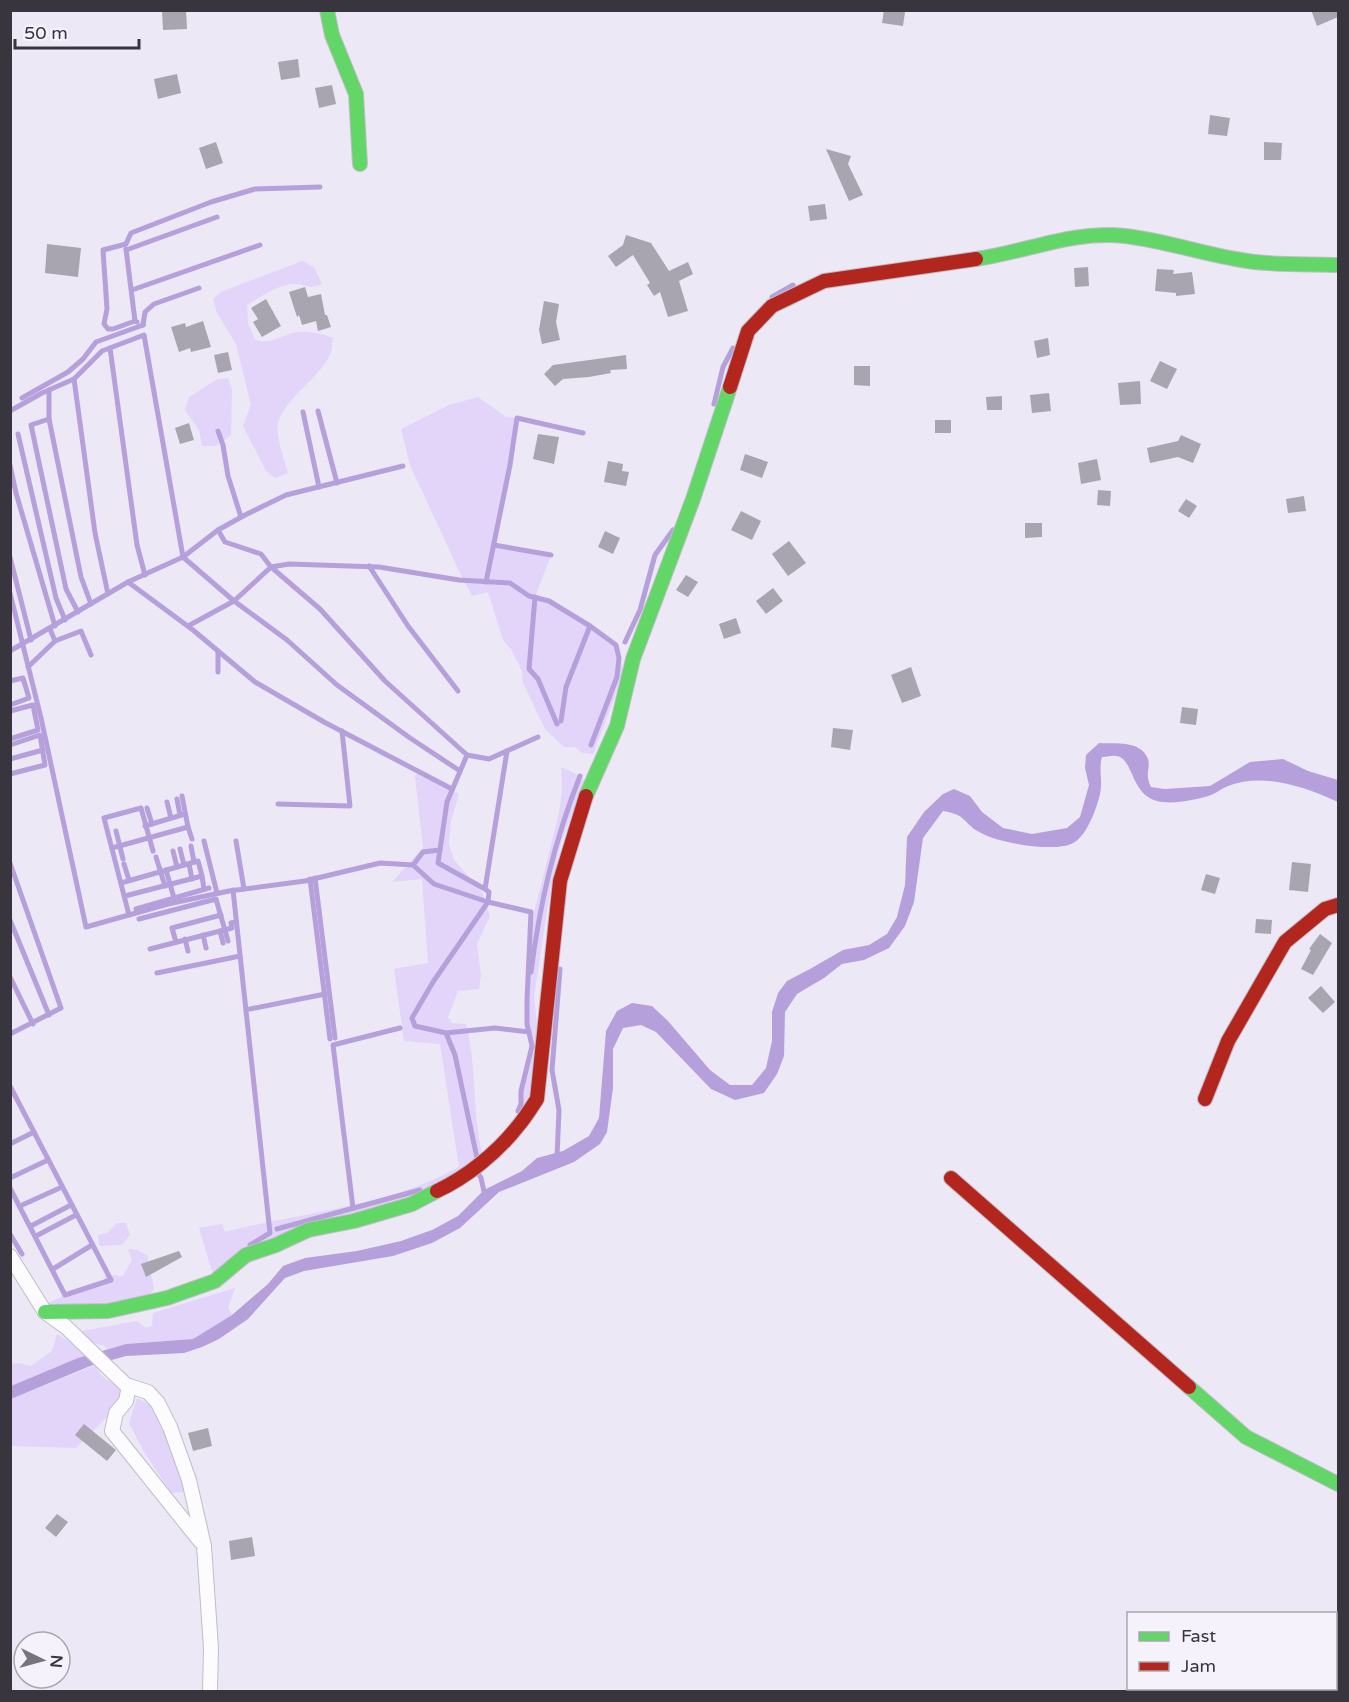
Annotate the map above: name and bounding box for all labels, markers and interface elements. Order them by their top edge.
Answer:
scale bar [15,12,140,50]
text: 50 m [24,22,68,44]
legend [1127,1612,1337,1690]
text: Fast [1181,1625,1216,1647]
north arrow [12,1630,72,1690]
text: N [45,1654,66,1668]
text: Jam [1181,1655,1216,1677]

